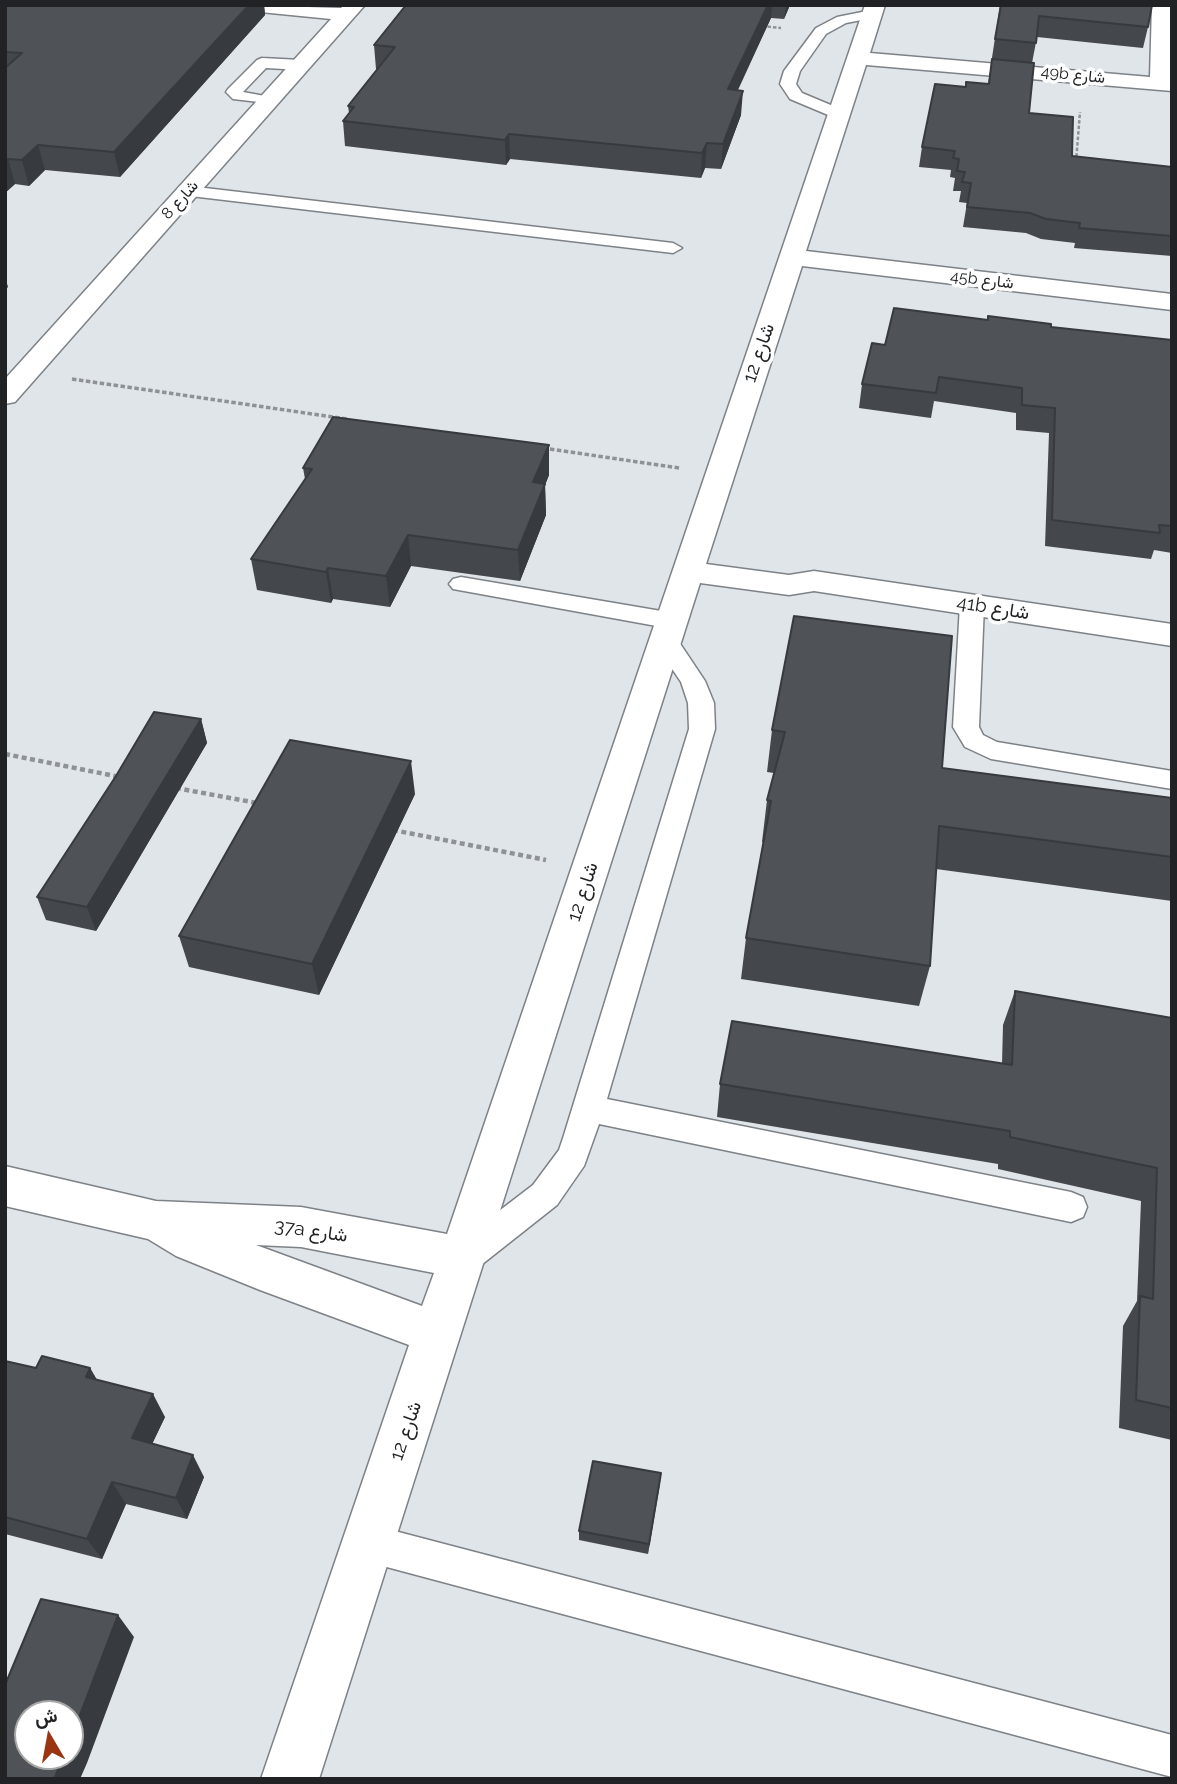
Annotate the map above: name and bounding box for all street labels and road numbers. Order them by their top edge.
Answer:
street label: 49b شارع [1040,62,1106,88]
street label: شارع 8 [158,177,202,223]
street label: 45b شارع [949,267,1015,293]
street label: شارع 12 [738,320,780,386]
street label: 41b شارع [955,591,1031,625]
street label: شارع 12 [563,859,603,925]
street label: 37a شارع [273,1215,349,1247]
street label: شارع 12 [385,1398,427,1464]

